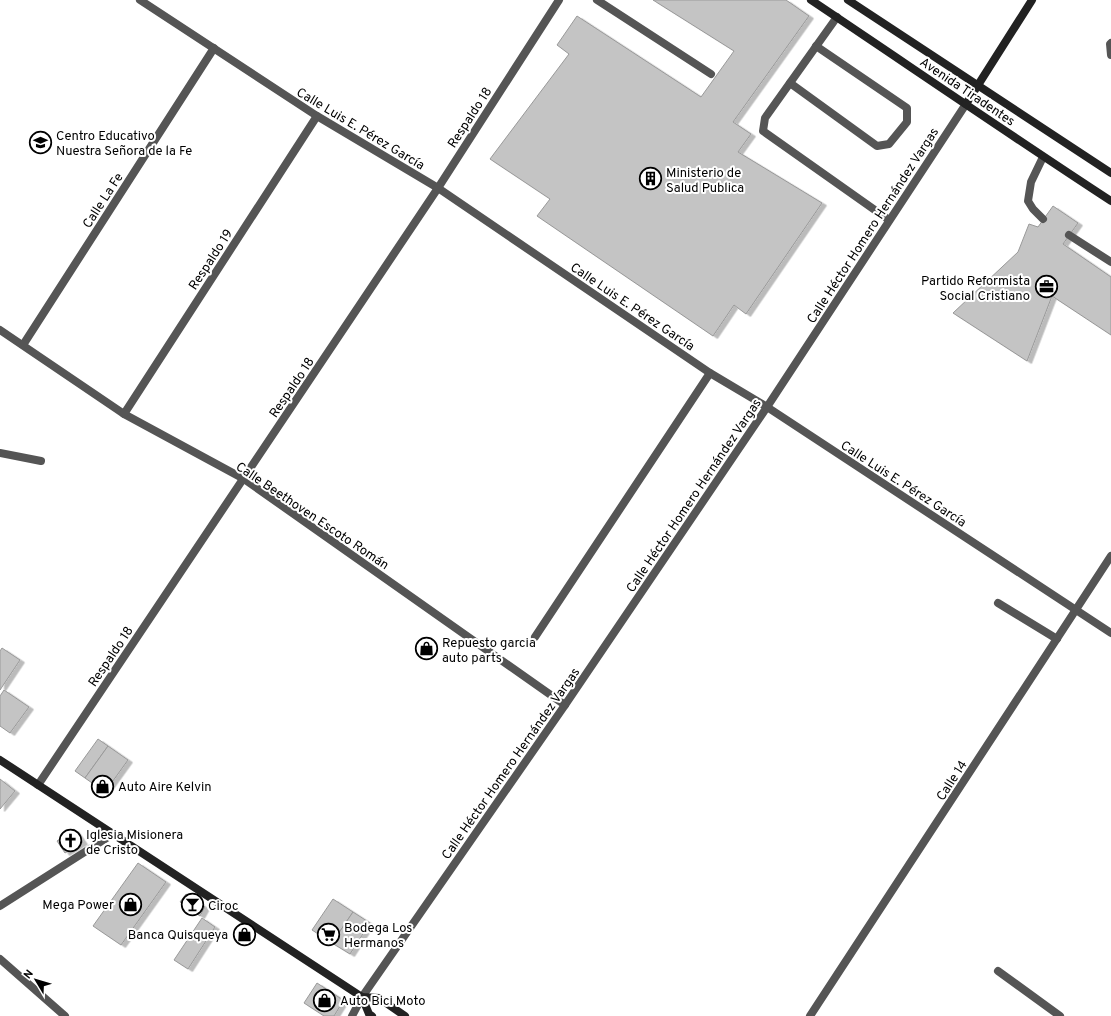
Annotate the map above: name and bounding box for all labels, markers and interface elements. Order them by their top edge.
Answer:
street label: Avenida Tiradentes [916,55,1017,130]
street label: Calle Luis E. Pérez García [293,85,427,174]
street label: Respaldo 18 [445,85,496,152]
street label: Calle Héctor Homero Hernández Vargas [804,125,943,327]
school or university icon: Centro Educativo Nuestra Señora de la Fe [28,129,54,155]
place label: Centro Educativo Nuestra Señora de la Fe [56,129,192,160]
building icon: Ministerio de Salud Publica [638,166,664,192]
place label: Ministerio de Salud Publica [666,166,744,197]
street label: Calle La Fe [80,171,127,232]
street label: Respaldo 19 [186,227,237,293]
street label: Calle Luis E. Pérez García [567,260,697,355]
place label: Partido Reformista Social Cristiano [921,274,1030,305]
office icon: Partido Reformista Social Cristiano [1033,274,1059,300]
street label: Respaldo 18 [267,355,319,421]
street label: Calle Héctor Homero Hernández Vargas [624,396,766,596]
street label: Calle Luis E. Pérez García [837,438,969,531]
street label: Calle Beethoven Escoto Román [232,459,392,574]
street label: Respaldo 18 [86,624,138,690]
shop icon: Repuesto garcia auto parts [413,636,439,662]
place label: Repuesto garcia auto parts [442,636,536,667]
street label: Calle Héctor Homero Hernández Vargas [439,665,584,863]
street label: Calle 14 [934,758,972,804]
shop icon: Auto Aire Kelvin [90,773,116,799]
place label: Auto Aire Kelvin [118,780,212,796]
church icon: Iglesia Misionera de Cristo [57,828,83,854]
place label: Iglesia Misionera de Cristo [86,828,183,859]
shop icon: Mega Power [117,891,143,917]
bar icon: Ciroc [180,892,206,918]
place label: Mega Power [42,898,114,914]
place label: Ciroc [208,899,238,915]
shop icon: Banca Quisqueya [231,921,257,947]
supermarket icon: Bodega Los Hermanos [316,921,342,947]
place label: Bodega Los Hermanos [344,921,412,952]
place label: Banca Quisqueya [128,928,228,944]
north arrow [16,960,56,1000]
text: N [21,967,37,982]
shop icon: Auto Bici Moto [311,987,337,1013]
place label: Auto Bici Moto [340,994,426,1010]

